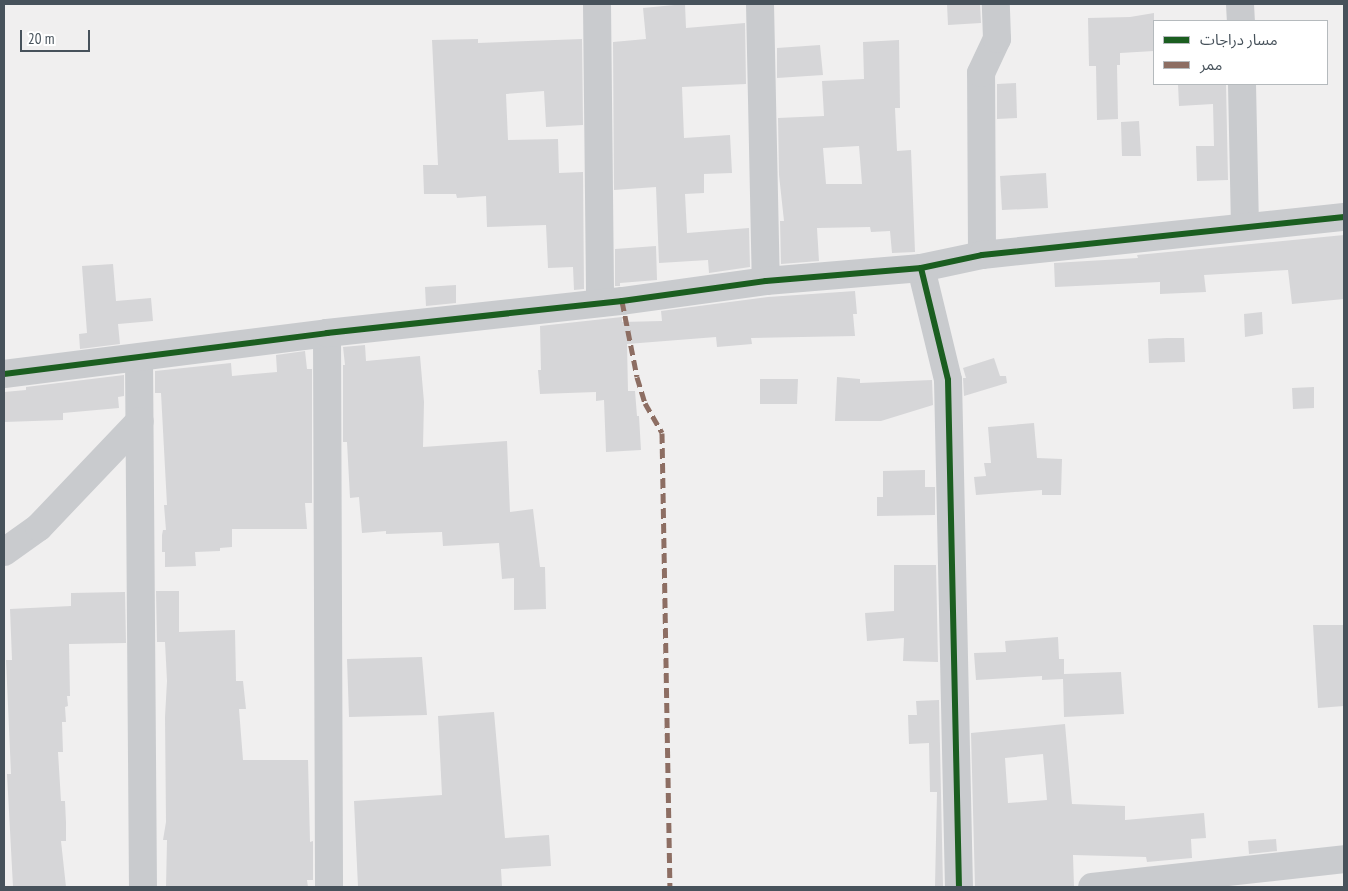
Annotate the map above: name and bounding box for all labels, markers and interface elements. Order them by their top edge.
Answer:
scale bar [22,20,92,52]
legend [1153,20,1328,85]
text: 20 m [28,29,54,48]
text: مسار دراجات [1200,30,1278,49]
text: ممر [1200,55,1223,74]

